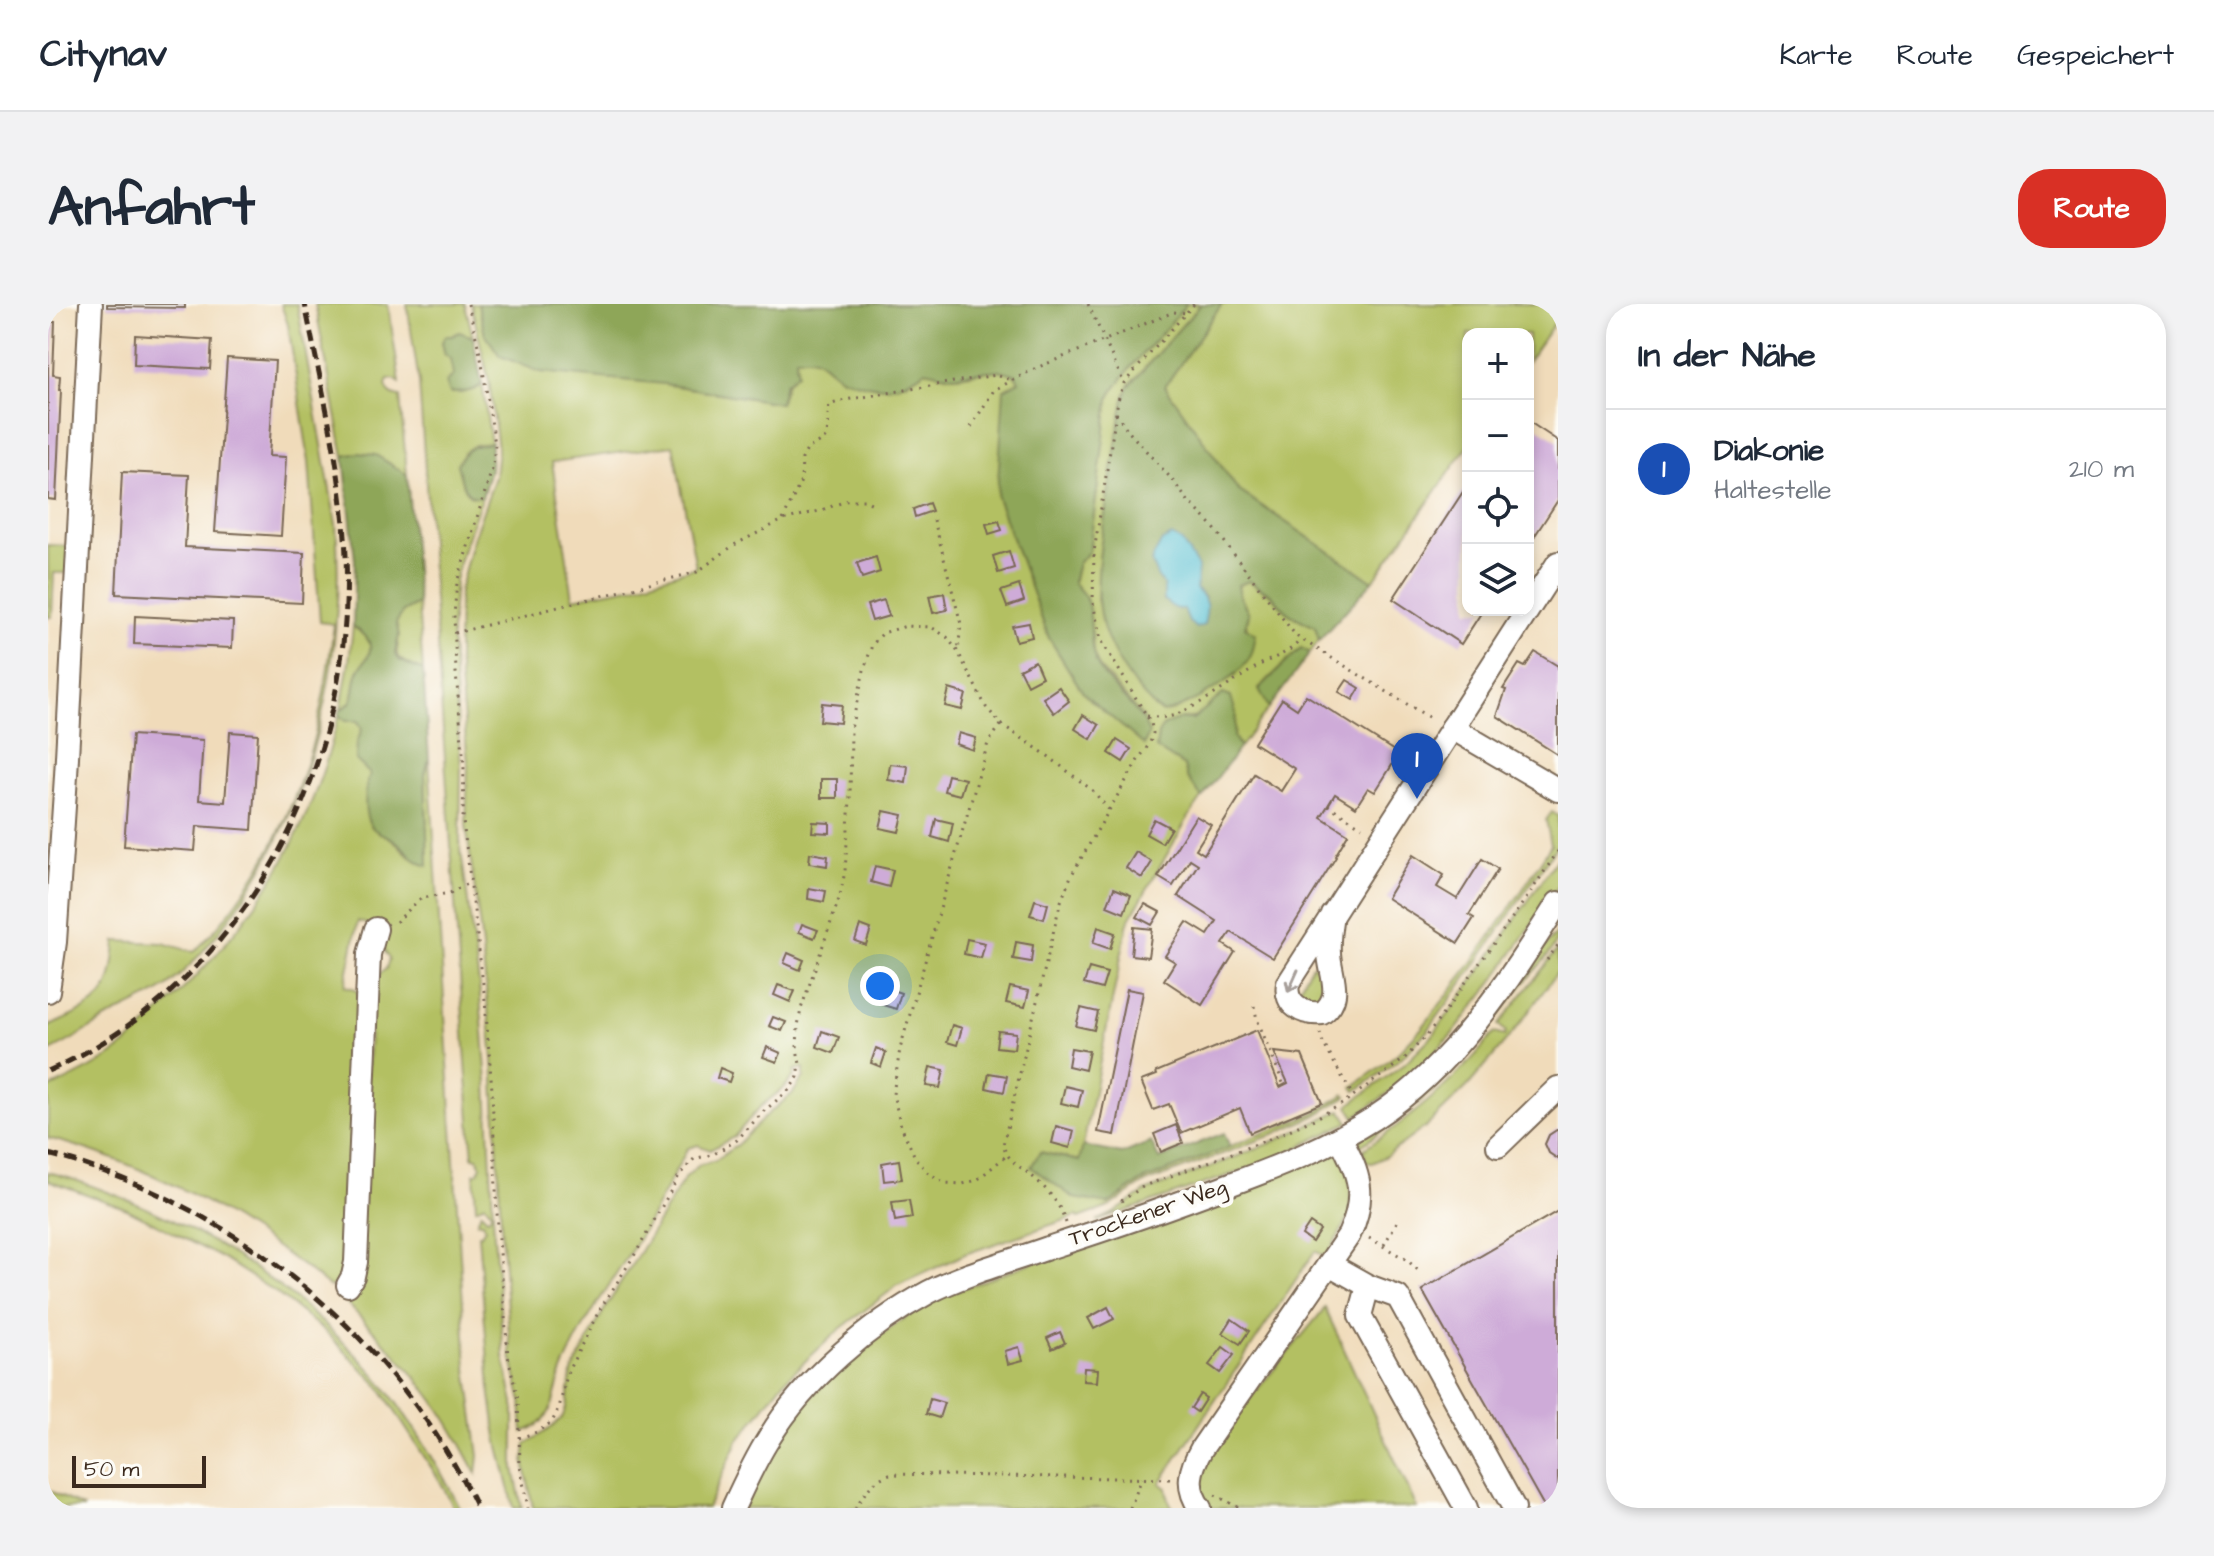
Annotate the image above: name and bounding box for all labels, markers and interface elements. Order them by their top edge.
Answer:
text: Citynav [40,29,167,81]
text: Karte [1779,36,1853,75]
text: Route [1897,36,1973,75]
text: Gespeichert [2017,36,2174,75]
text: Anfahrt [48,169,255,247]
button: Route [2018,169,2166,248]
map controls [1462,328,1534,616]
button: + [1462,328,1534,400]
text: In der Nähe [1638,332,1816,380]
button: − [1462,400,1534,472]
text: Diakonie [1714,430,1824,472]
text: 1 [1662,451,1666,487]
text: 210 m [2069,451,2134,487]
button: locate [1462,472,1534,544]
text: Haltestelle [1714,472,1832,508]
button: layers [1462,544,1534,616]
pin: 1 [1391,733,1443,799]
your location [860,966,900,1006]
one-way arrow [1284,968,1299,992]
street label: Trockener Weg [1065,1171,1232,1256]
scale bar [72,1452,206,1488]
text: 50 m [84,1454,139,1485]

